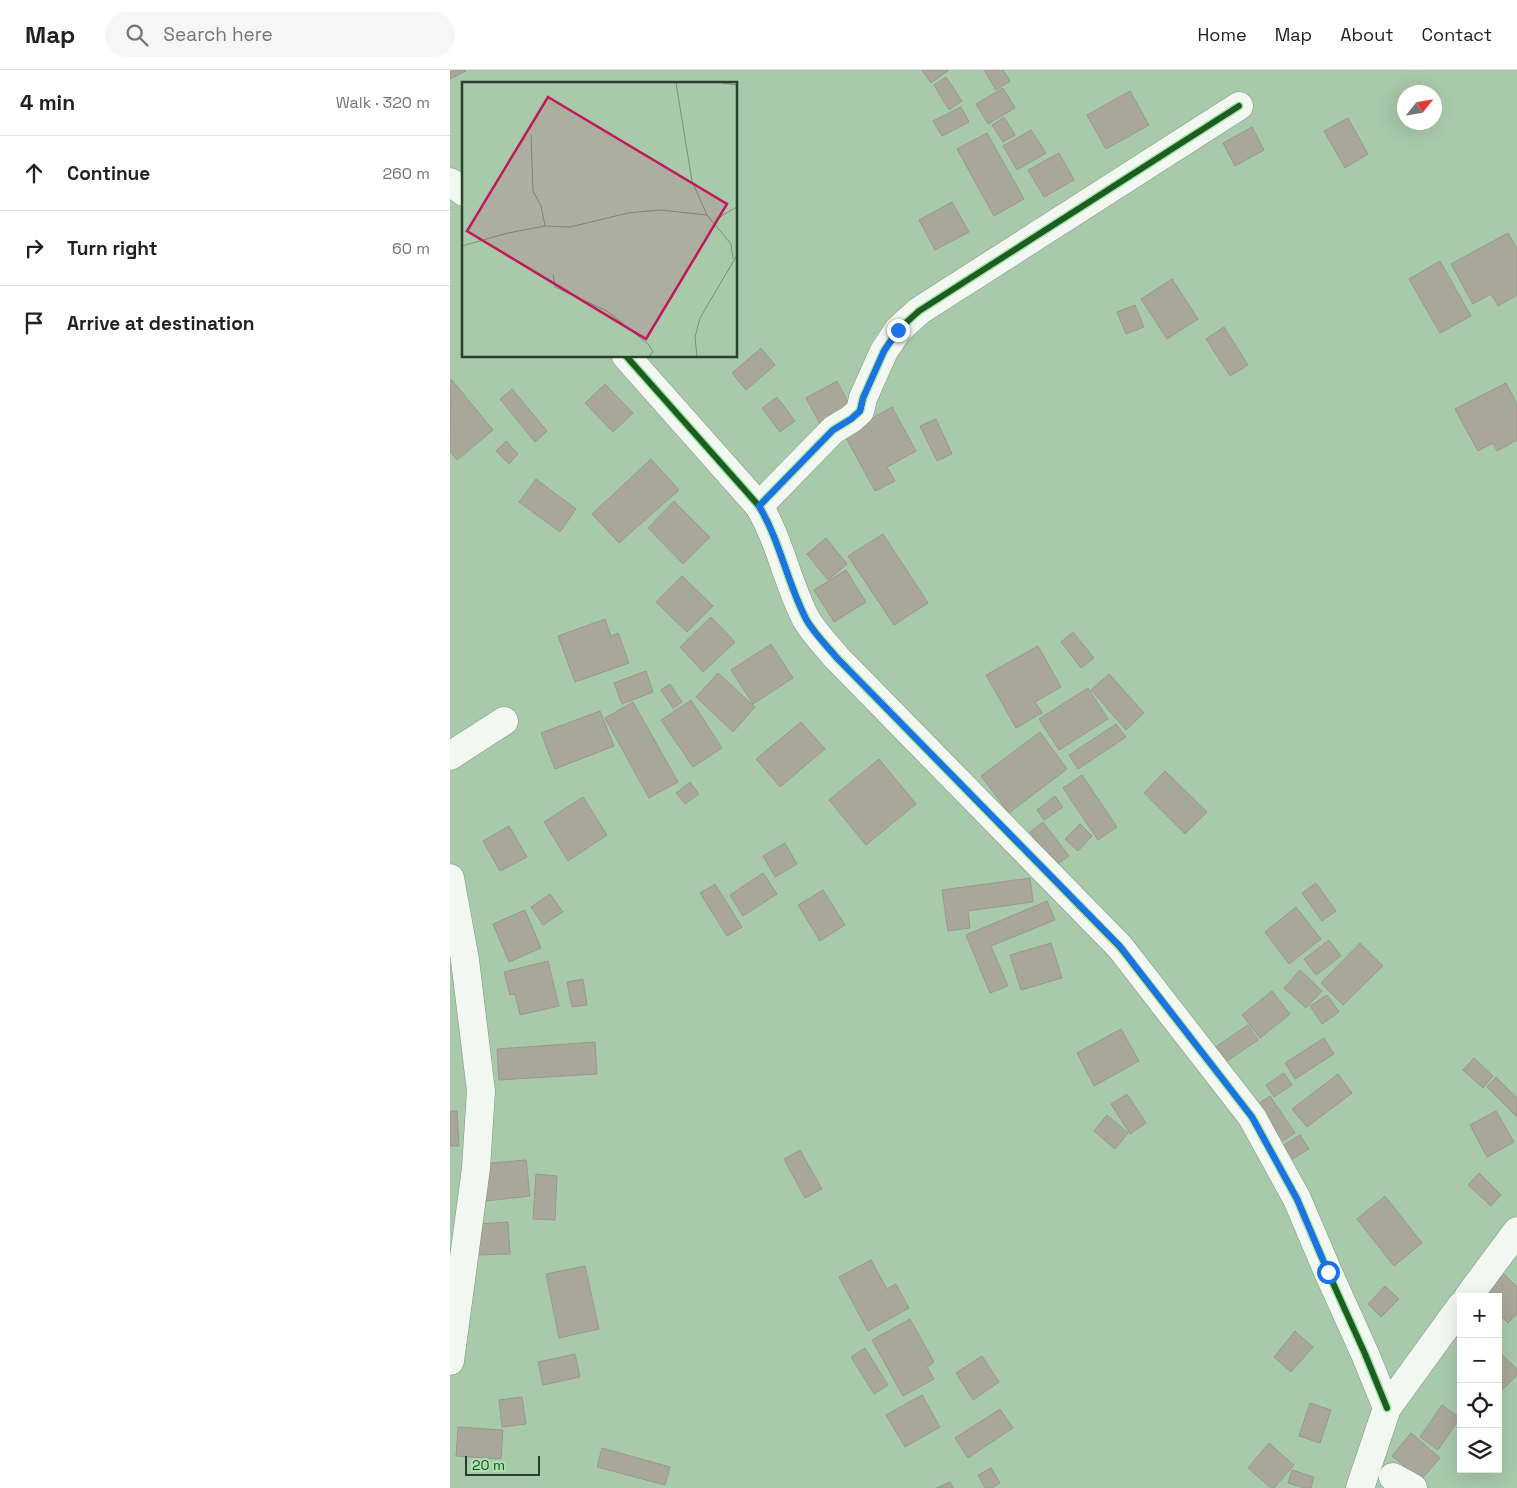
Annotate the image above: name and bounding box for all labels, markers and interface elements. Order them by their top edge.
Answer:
search box [105,12,455,57]
text: Map [25,19,75,50]
icon: search [123,21,151,49]
text: Search here [163,22,273,47]
text: Home [1198,23,1247,46]
text: Map [1275,23,1312,46]
text: About [1340,23,1394,46]
text: Contact [1422,23,1492,46]
inset map [462,82,738,358]
north arrow [1397,85,1442,130]
text: 4 min [20,89,75,116]
text: Walk · 320 m [336,92,430,113]
icon: ahead [20,159,48,187]
text: Continue [67,161,150,186]
text: 260 m [382,163,430,184]
icon: right [20,234,48,262]
text: Turn right [67,236,157,261]
text: 60 m [392,238,430,259]
icon: arrive [20,309,48,337]
text: Arrive at destination [67,311,255,336]
route end [887,319,910,342]
route start [1317,1261,1340,1284]
map controls [1457,1293,1502,1473]
button: + [1457,1293,1502,1338]
button: − [1457,1338,1502,1383]
button: locate [1457,1383,1502,1428]
button: layers [1457,1428,1502,1473]
scale bar [465,1453,540,1476]
text: 20 m [472,1456,505,1474]

